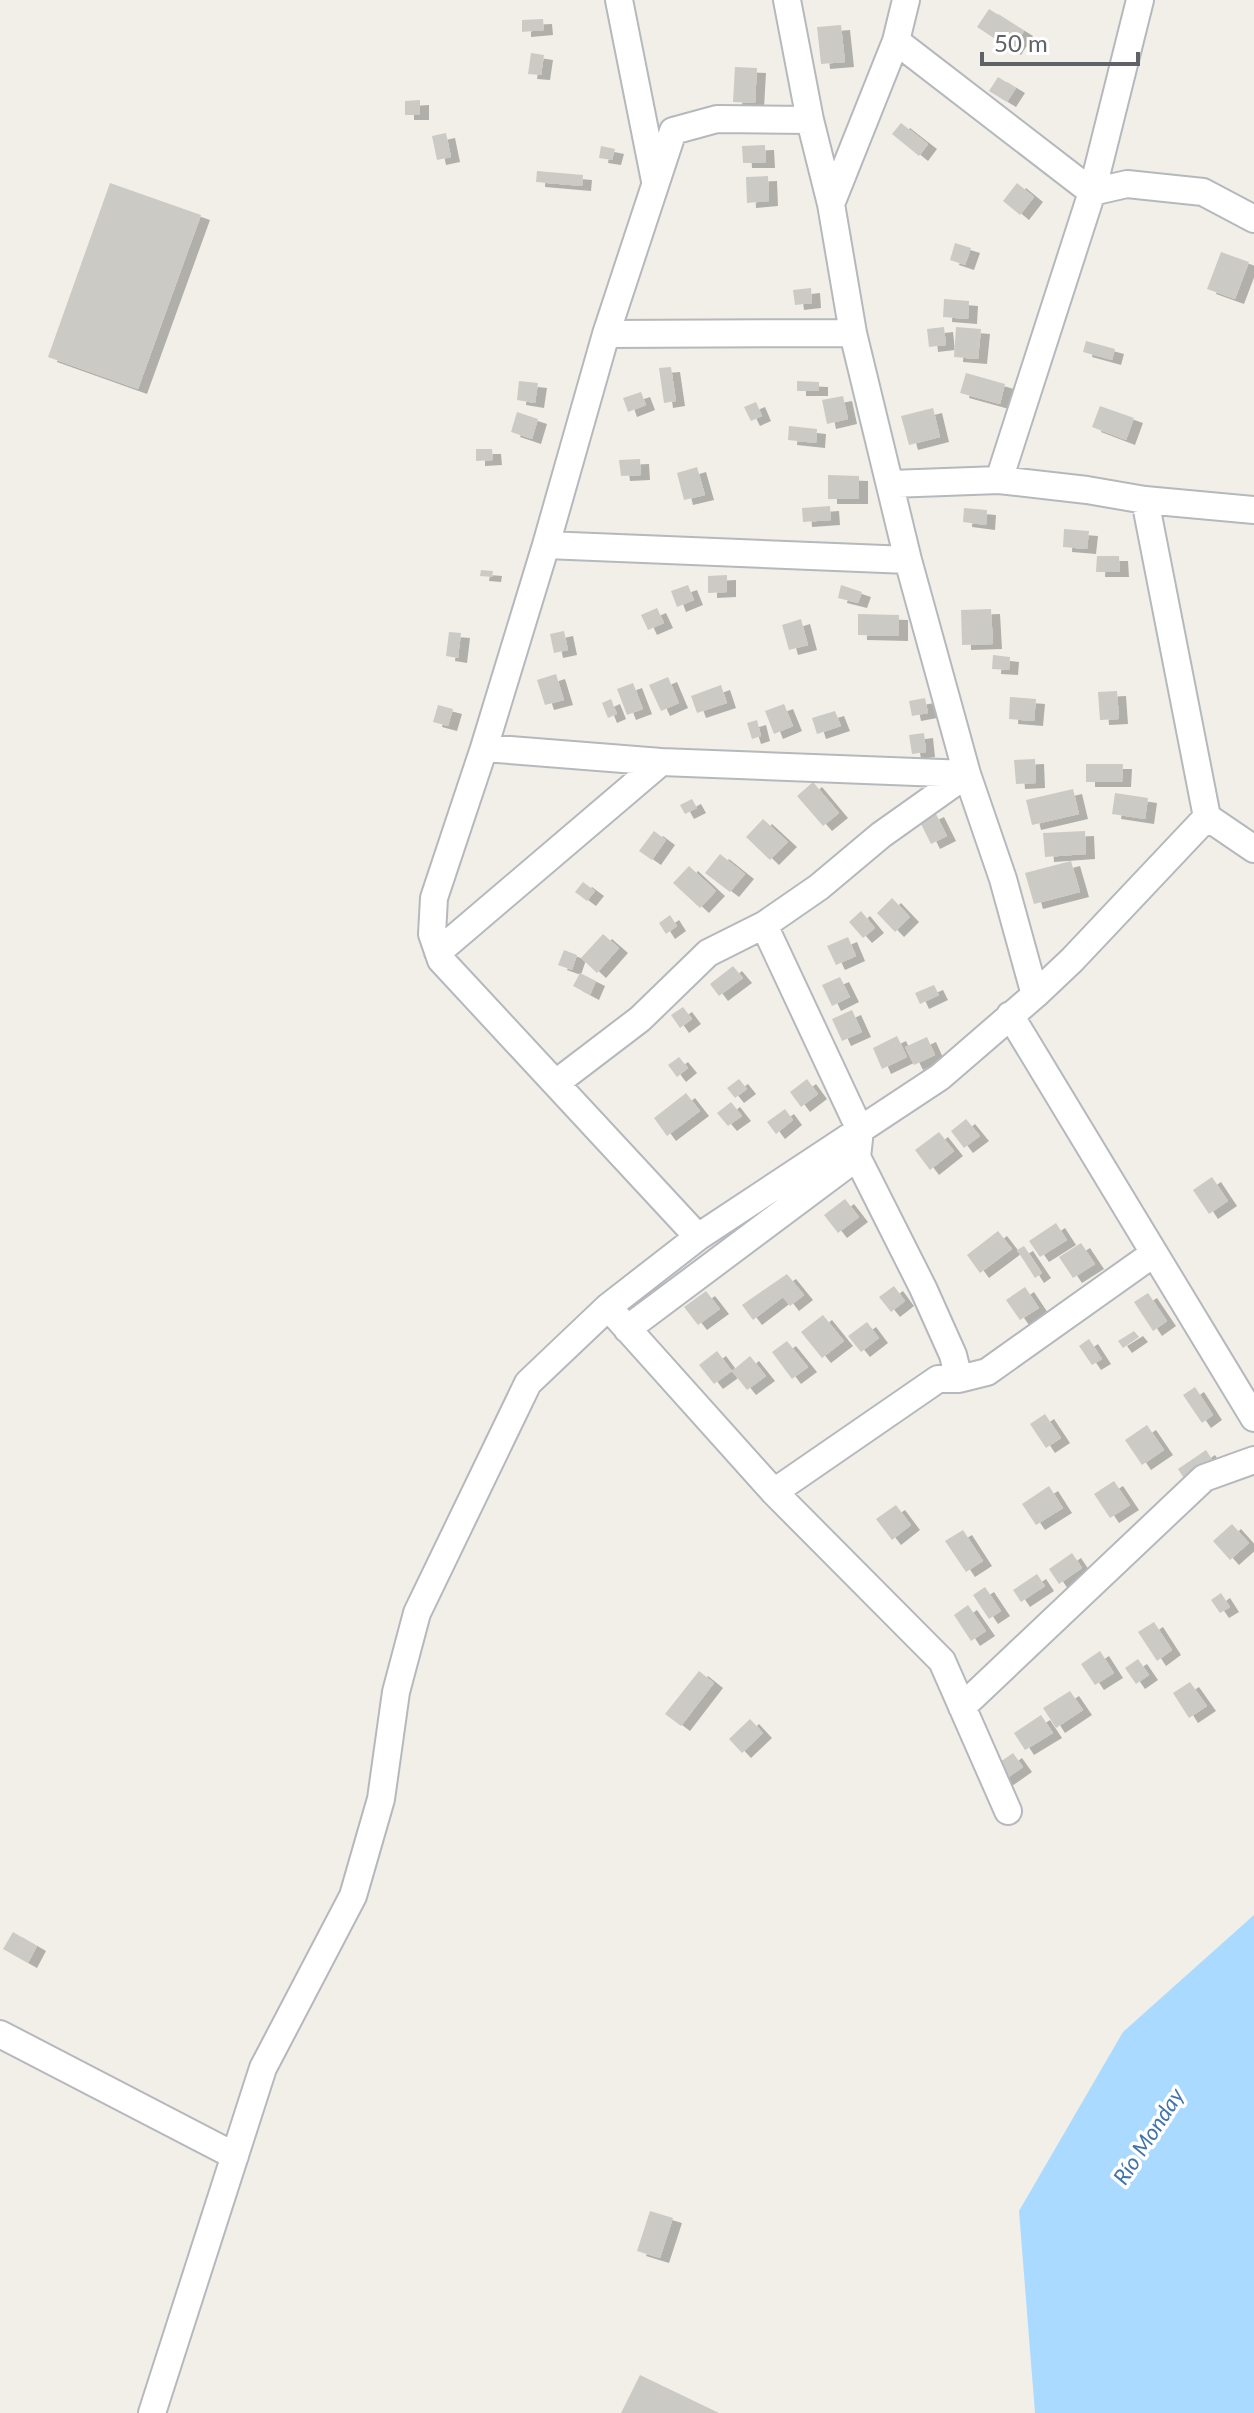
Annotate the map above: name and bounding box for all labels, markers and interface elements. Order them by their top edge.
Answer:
scale bar [982,16,1138,66]
text: 50 m [994,28,1048,57]
water label: Río Monday [1107,2082,1189,2189]

